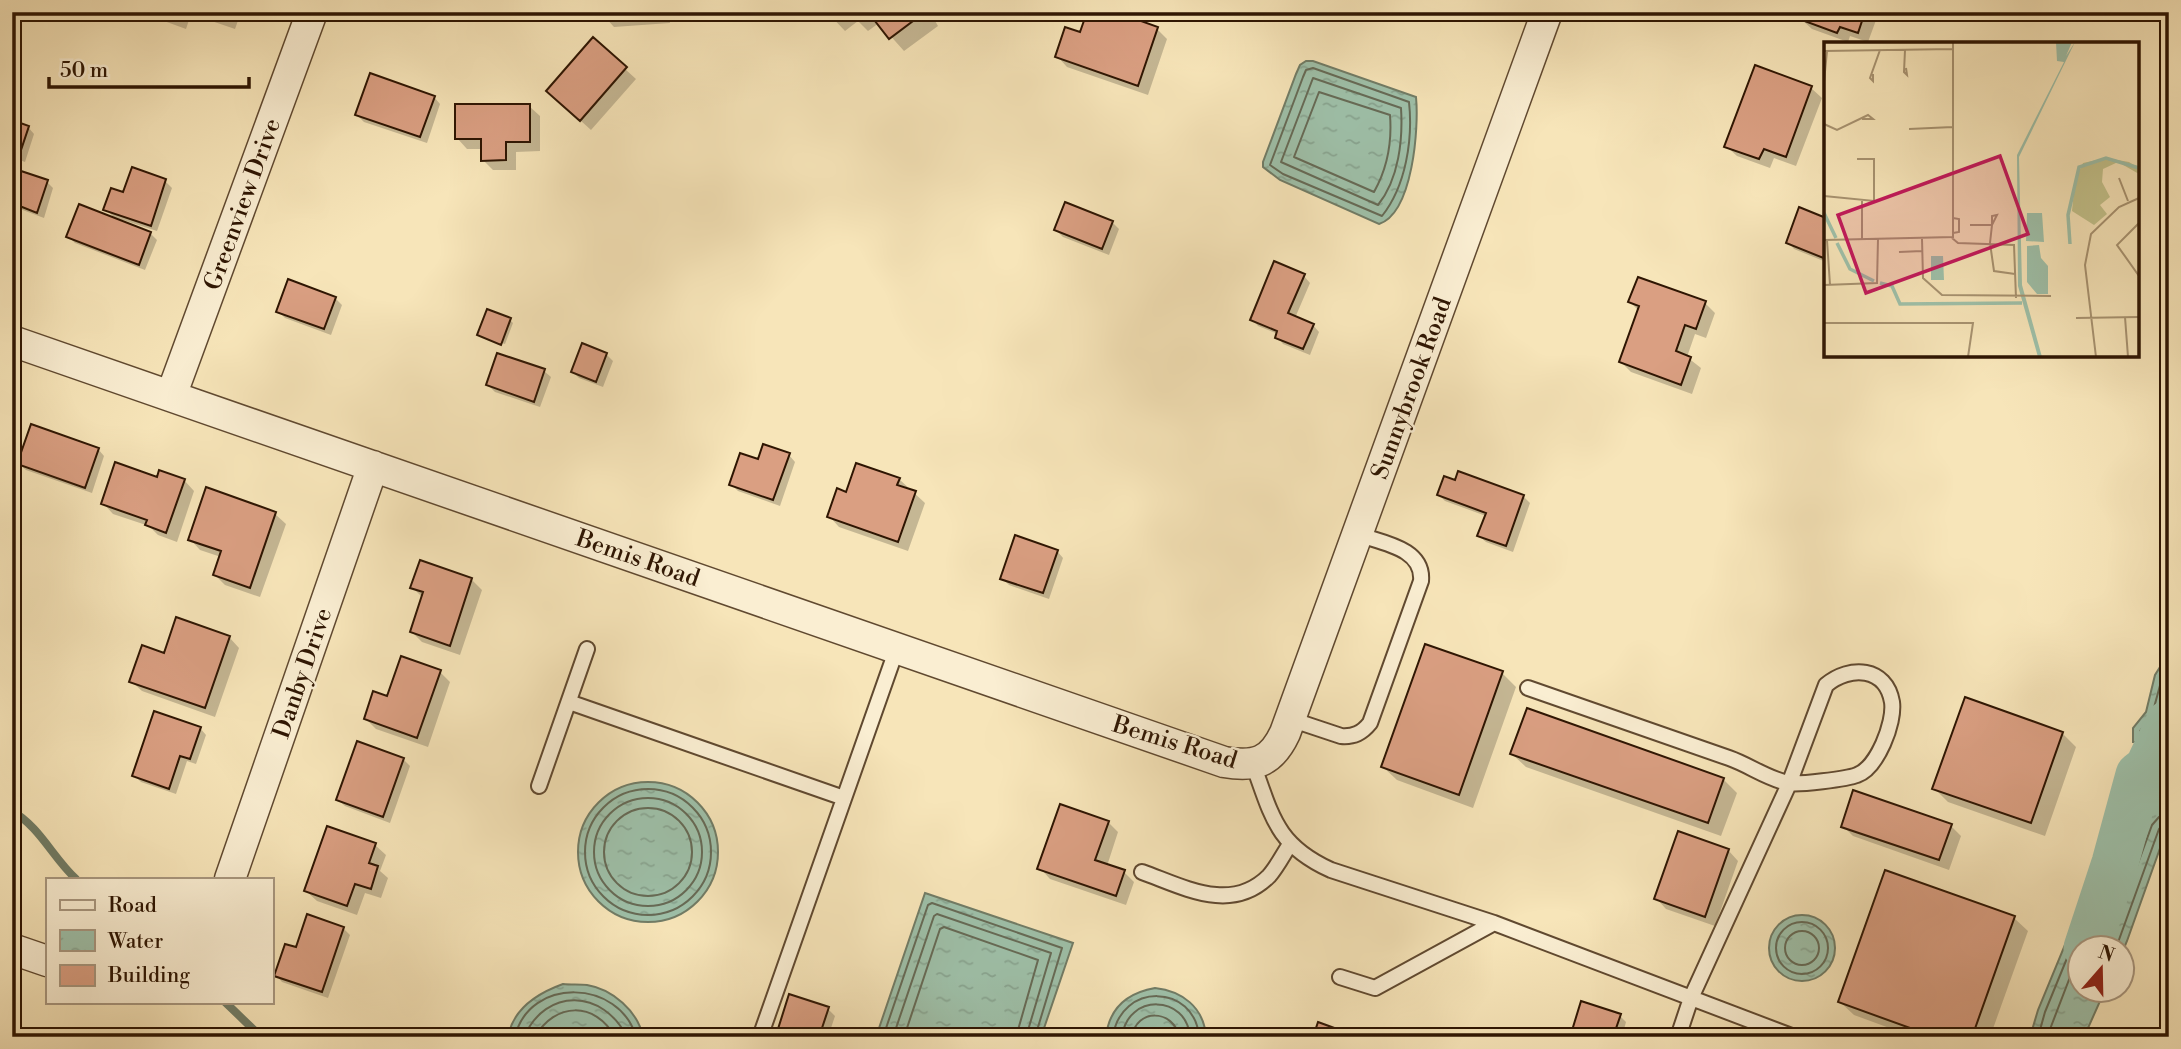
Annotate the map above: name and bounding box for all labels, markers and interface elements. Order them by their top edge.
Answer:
inset map [1824,42,2139,357]
scale bar [49,46,248,90]
text: 50 m [60,58,108,84]
street label: Greenview Drive [198,114,288,294]
street label: Sunnybrook Road [1365,293,1459,483]
street label: Bemis Road [571,523,704,594]
street label: Danby Drive [267,604,339,743]
street label: Bemis Road [1108,709,1241,776]
legend [46,878,273,1004]
text: Road [108,893,157,919]
text: Water [107,929,163,955]
north arrow [2066,934,2136,1004]
text: N [2095,940,2118,968]
text: Building [107,963,190,989]

